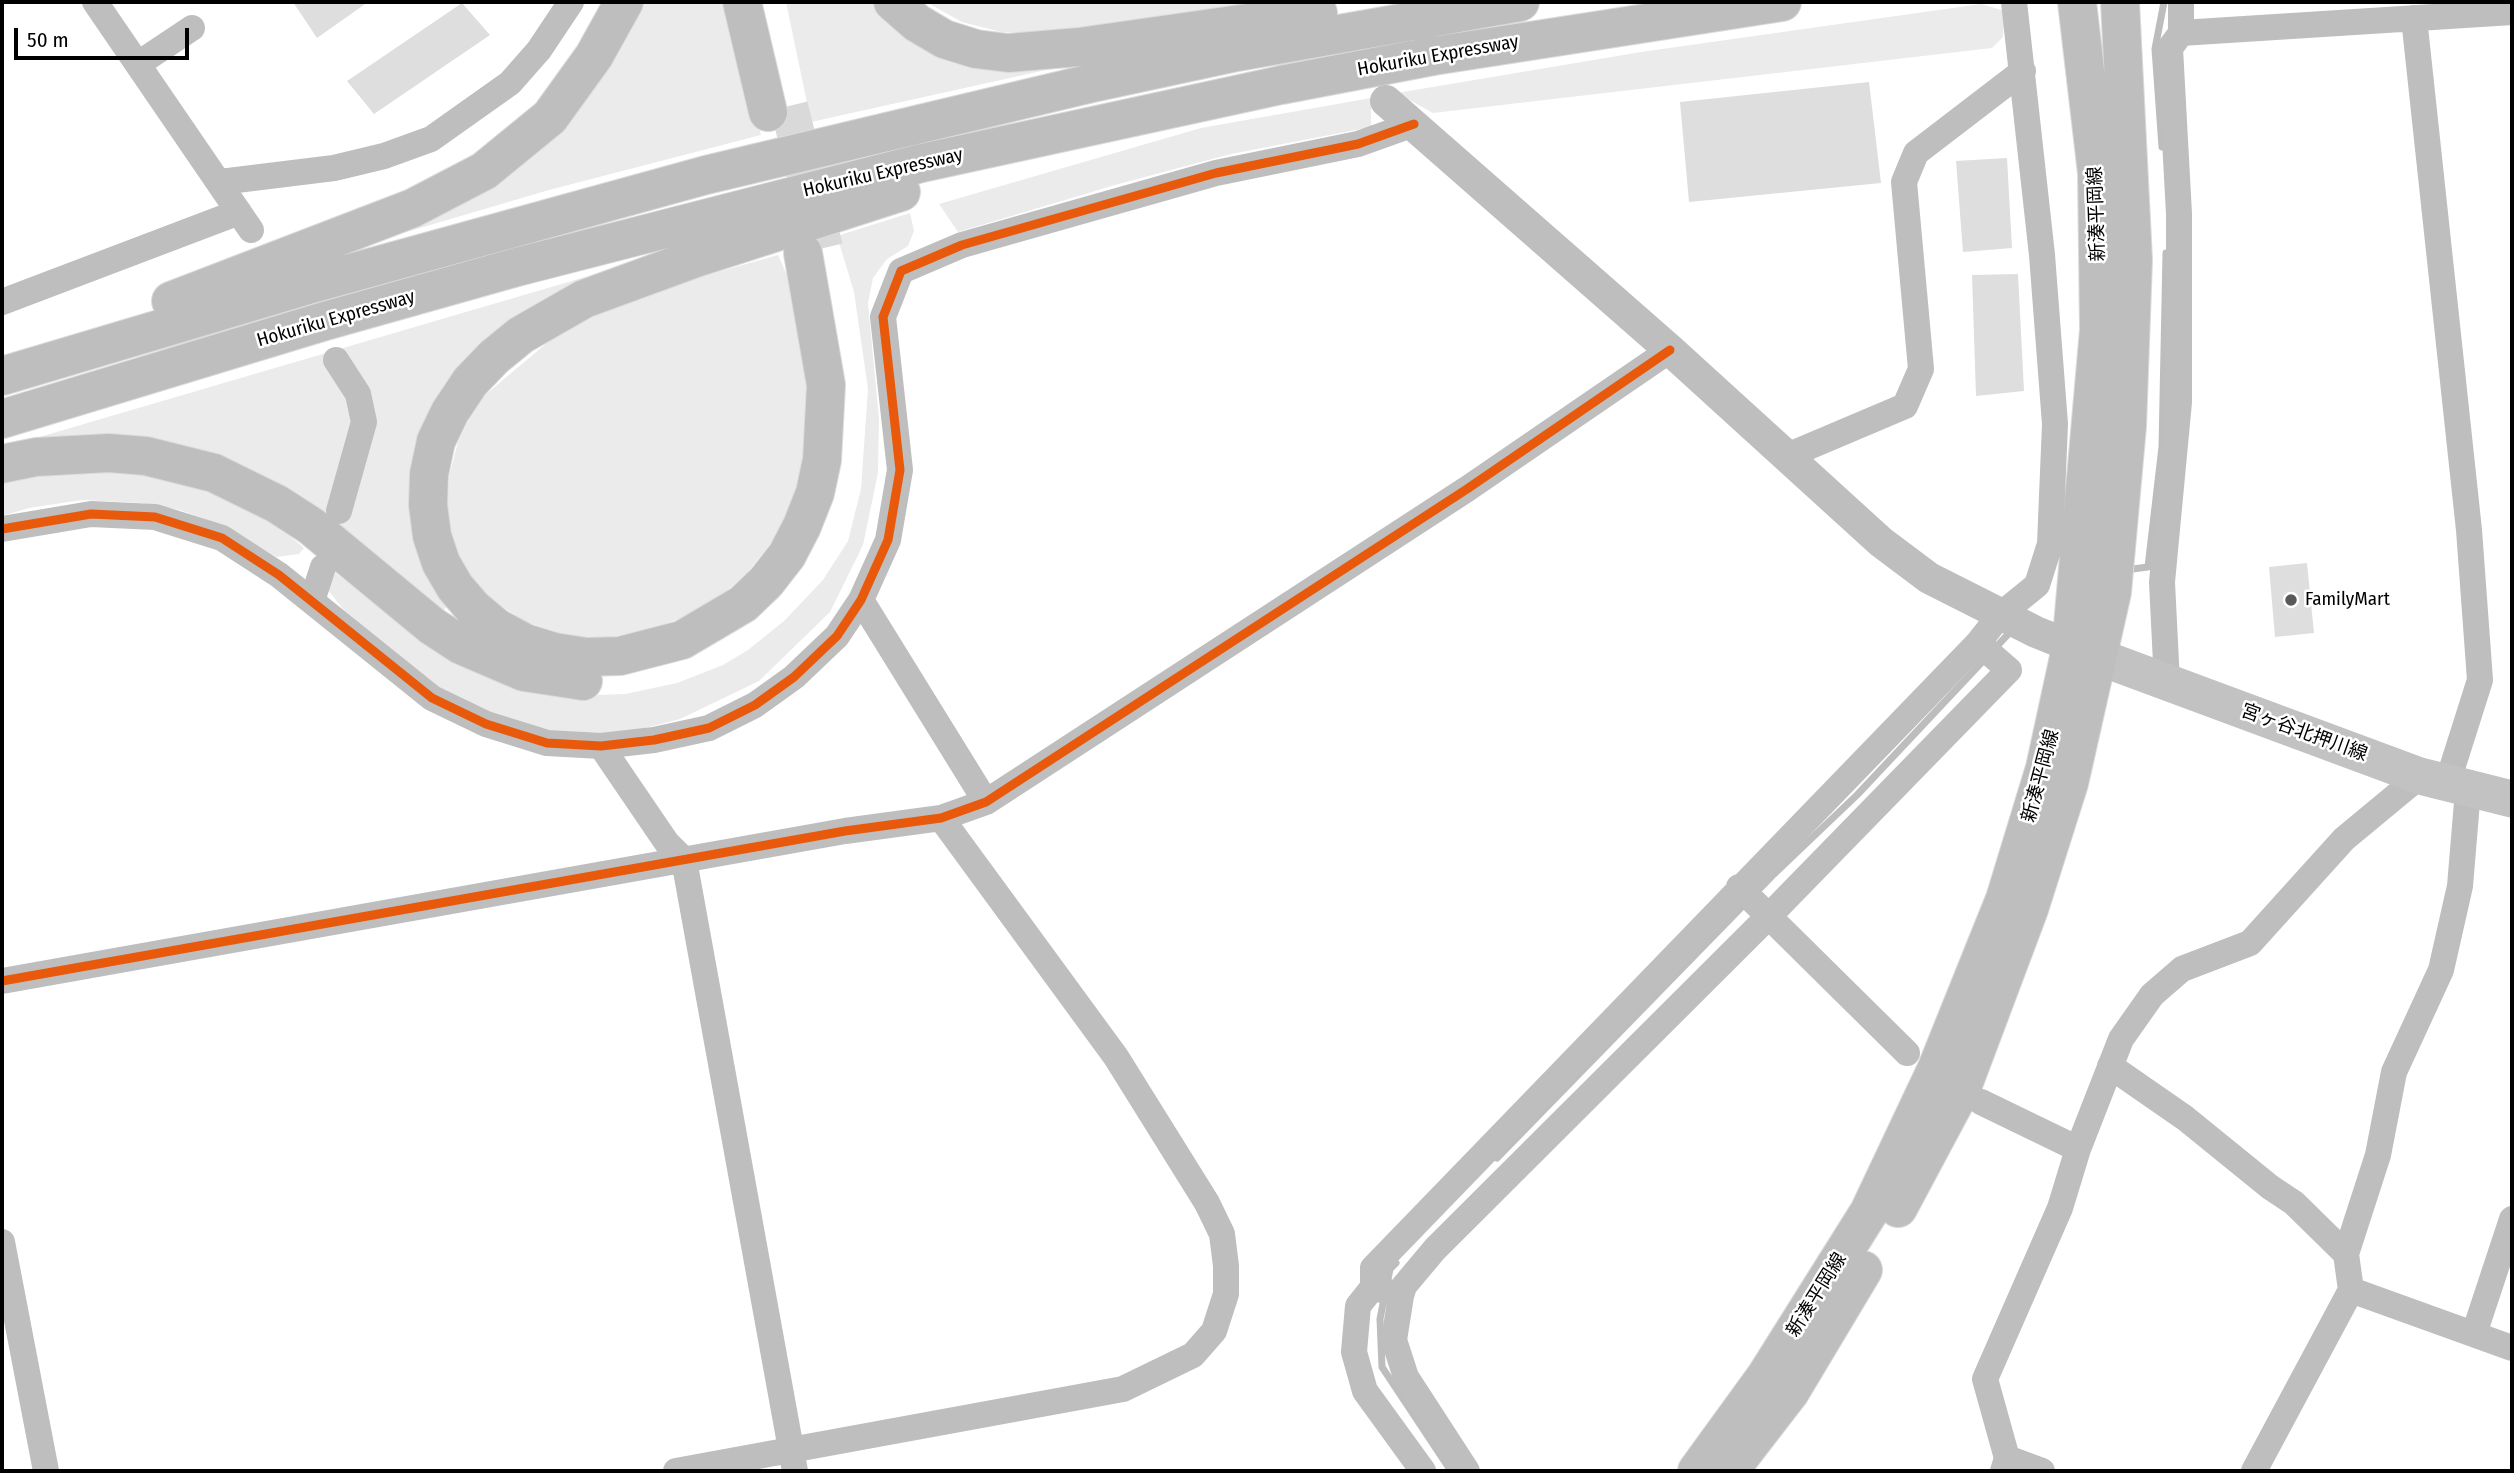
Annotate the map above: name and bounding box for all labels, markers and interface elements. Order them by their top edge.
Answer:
scale bar [18,14,192,58]
text: 50 m [27,27,69,53]
street label: Hokuriku Expressway [1356,31,1520,81]
street label: Hokuriku Expressway [801,144,965,202]
street label: 新湊平岡線 [2084,166,2110,262]
street label: Hokuriku Expressway [254,286,418,352]
place label: FamilyMart [2305,589,2390,611]
marker: FamilyMart [2283,592,2299,608]
street label: 宮ヶ谷北押川線 [2238,700,2370,766]
street label: 新湊平岡線 [2018,727,2064,825]
street label: 新湊平岡線 [1782,1249,1852,1341]

